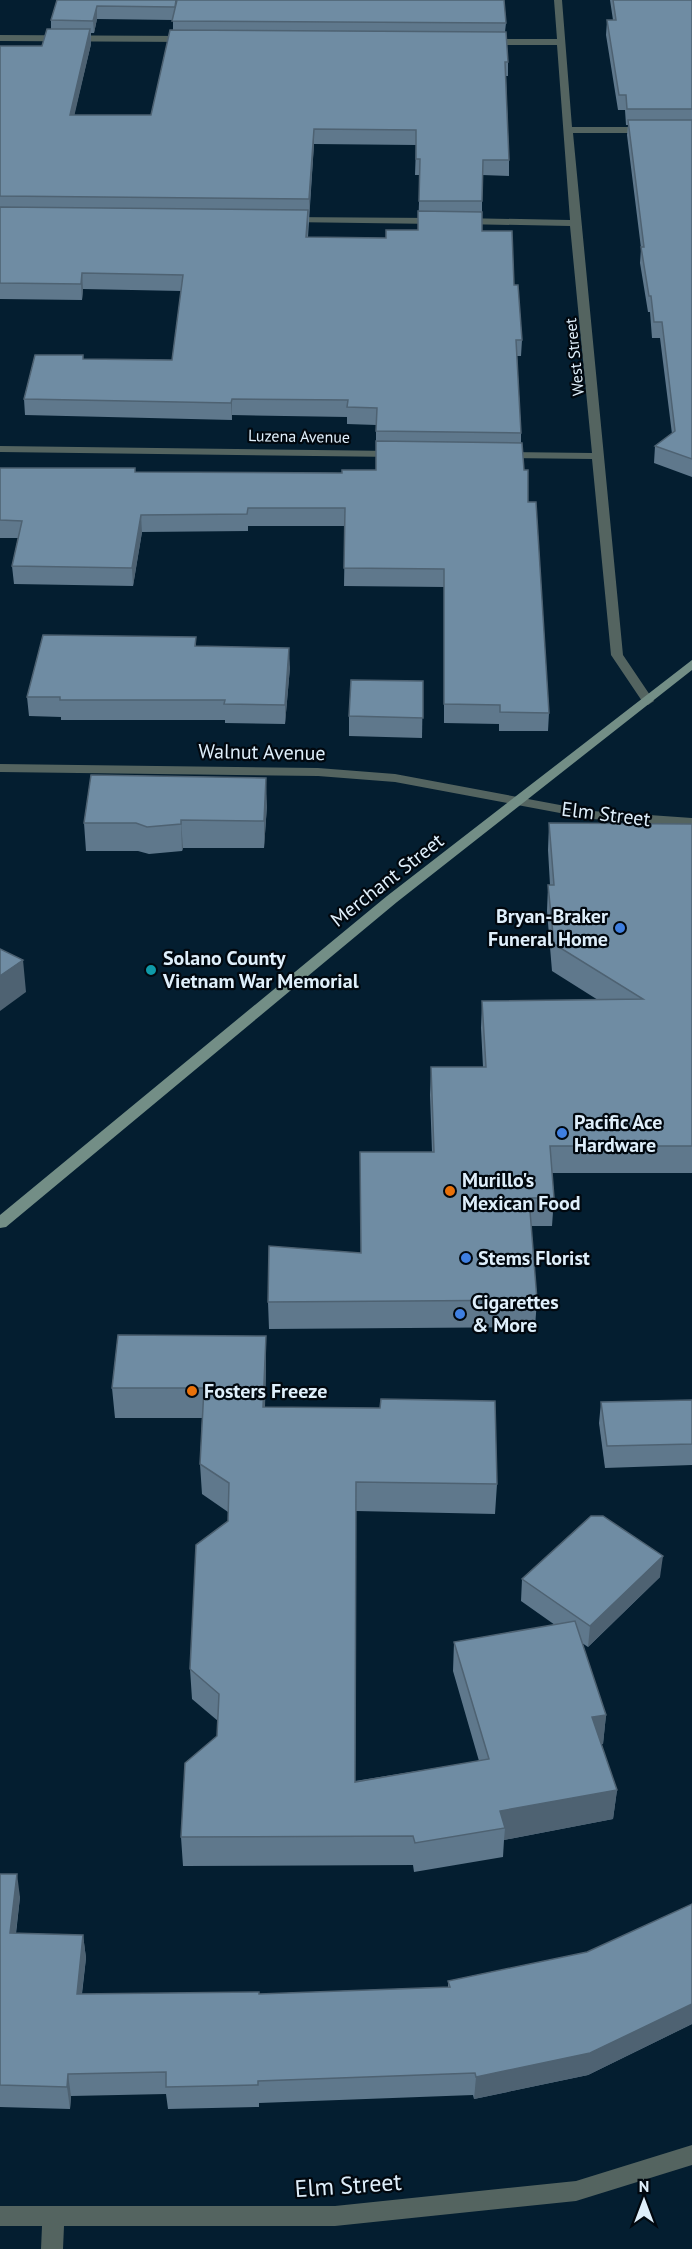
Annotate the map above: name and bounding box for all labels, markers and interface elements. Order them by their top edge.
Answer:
street label: West Street [560,317,588,397]
street label: Luzena Avenue [248,425,350,447]
street label: Walnut Avenue [198,738,326,766]
street label: Elm Street [560,796,652,832]
street label: Merchant Street [325,828,449,932]
place label: Bryan-Braker Funeral Home [488,903,608,952]
marker: Bryan-Braker Funeral Home [613,921,627,935]
place label: Solano County Vietnam War Memorial [162,945,359,994]
marker: Solano County Vietnam War Memorial [144,963,158,977]
place label: Pacific Ace Hardware [574,1109,663,1158]
marker: Pacific Ace Hardware [555,1126,569,1140]
place label: Murillo's Mexican Food [462,1167,581,1216]
marker: Murillo's Mexican Food [443,1184,457,1198]
place label: Stems Florist [478,1245,590,1271]
marker: Stems Florist [459,1251,473,1265]
place label: Cigarettes & More [472,1289,559,1338]
marker: Cigarettes & More [453,1307,467,1321]
place label: Fosters Freeze [204,1378,327,1404]
marker: Fosters Freeze [185,1384,199,1398]
street label: Elm Street [294,2166,402,2204]
north arrow [614,2171,674,2231]
text: N [639,2176,649,2196]

